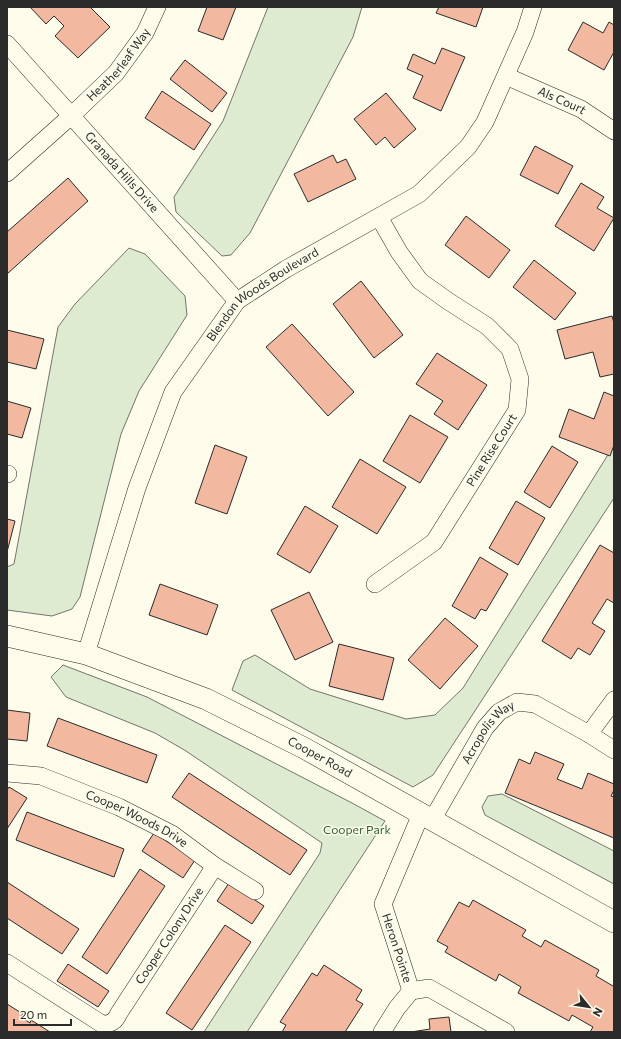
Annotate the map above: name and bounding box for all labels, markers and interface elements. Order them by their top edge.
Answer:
street label: Heatherleaf Way [83,26,152,103]
street label: Als Court [536,83,589,117]
street label: Granada Hills Drive [83,128,162,215]
street label: Blendon Woods Boulevard [203,244,321,343]
street label: Pine Rise Court [463,411,519,489]
street label: Acropolis Way [458,697,516,766]
street label: Cooper Road [286,733,355,780]
street label: Cooper Woods Drive [84,786,191,849]
park label: Cooper Park [323,822,392,836]
street label: Cooper Colony Drive [132,884,205,986]
street label: Heron Pointe [380,911,416,984]
north arrow [569,987,609,1027]
scale bar [14,1001,71,1027]
text: N [590,1005,606,1019]
text: 20 m [20,1007,47,1021]

